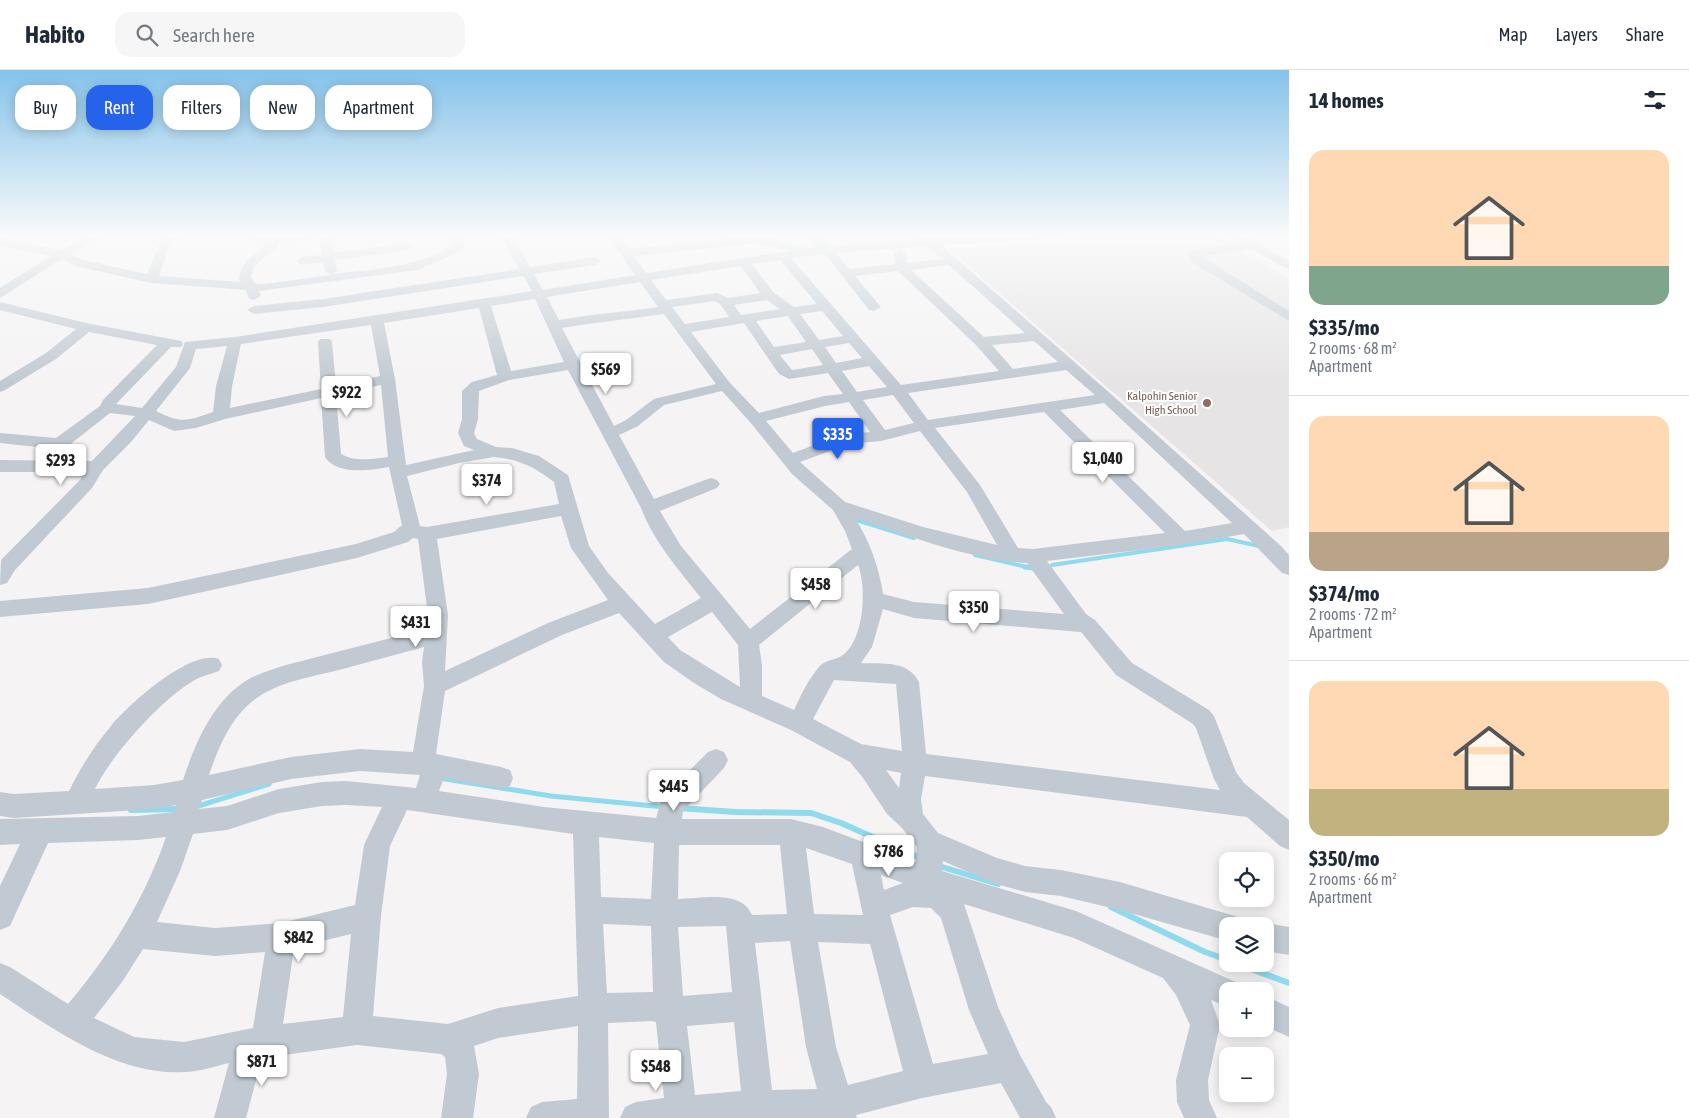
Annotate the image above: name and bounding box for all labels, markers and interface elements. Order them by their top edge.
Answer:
search box [115,12,465,57]
text: Habito [25,21,85,48]
icon: search [133,21,161,49]
text: Search here [173,24,255,46]
text: Map [1498,24,1527,45]
text: Layers [1555,24,1598,45]
text: Share [1626,24,1664,45]
chip: Buy [15,85,76,130]
chip: Rent [86,85,153,130]
chip: Filters [163,85,240,130]
chip: New [250,85,315,130]
chip: Apartment [325,85,432,130]
icon: filters [1641,86,1669,114]
text: 14 homes [1309,88,1384,112]
icon: home [1444,183,1534,273]
text: $335/mo [1309,315,1380,339]
text: 2 rooms · 68 m² [1309,339,1397,357]
pin: $569 [576,352,636,395]
text: Apartment [1309,357,1372,375]
text: $569 [591,360,621,378]
pin: $922 [317,376,377,418]
text: $922 [332,383,362,401]
place label: Kalpohin Senior High School [1127,389,1198,417]
marker: Kalpohin Senior High School [1201,397,1213,409]
pin: $335 [808,418,868,460]
text: $335 [823,425,853,443]
pin: $1,040 [1062,442,1144,484]
pin: $293 [31,444,91,486]
icon: home [1444,448,1534,538]
text: $1,040 [1083,449,1123,467]
text: $293 [46,451,76,469]
pin: $374 [457,464,517,506]
text: $374 [472,471,502,489]
pin: $458 [786,568,846,610]
text: $458 [801,575,831,593]
text: $374/mo [1309,581,1380,605]
pin: $350 [944,590,1004,633]
text: $350 [959,598,989,616]
text: 2 rooms · 72 m² [1309,605,1397,623]
pin: $431 [386,606,446,648]
text: $431 [401,613,431,631]
text: Apartment [1309,623,1372,641]
icon: home [1444,713,1534,803]
pin: $445 [644,770,704,812]
text: $445 [659,777,689,795]
pin: $786 [859,834,919,877]
text: $786 [874,842,904,860]
text: $350/mo [1309,846,1380,870]
map controls [1219,852,1274,1102]
button: locate [1219,852,1274,907]
text: 2 rooms · 66 m² [1309,870,1397,888]
text: Apartment [1309,888,1372,906]
button: layers [1219,917,1274,972]
pin: $842 [269,920,329,963]
text: $842 [284,928,314,946]
button: + [1219,982,1274,1037]
pin: $871 [232,1044,292,1087]
button: − [1219,1047,1274,1102]
pin: $548 [626,1050,686,1092]
text: $871 [247,1052,277,1070]
text: $548 [641,1057,671,1075]

